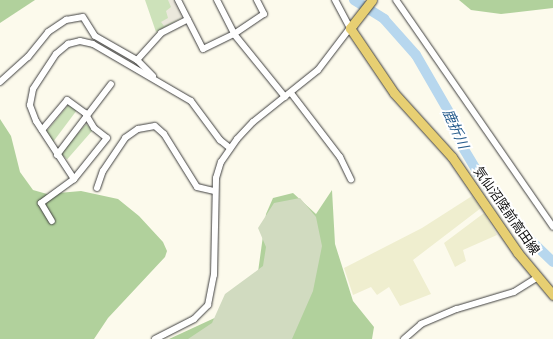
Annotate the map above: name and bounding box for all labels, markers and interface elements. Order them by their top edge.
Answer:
water label: 鹿折川 [439,106,471,152]
street label: 気仙沼陸前高田線 [470,164,542,258]

